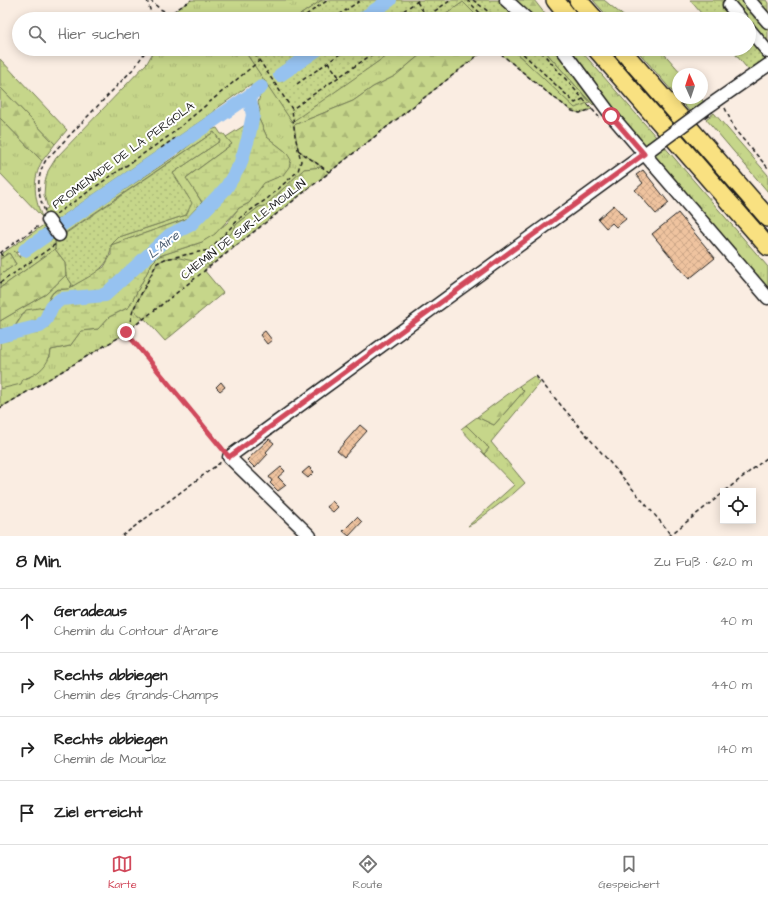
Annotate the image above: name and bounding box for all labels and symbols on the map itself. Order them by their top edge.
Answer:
north arrow [672,68,708,104]
street label: PROMENADE DE LA PERGOLA [49,98,198,213]
route start [602,107,620,125]
street label: CHEMIN DE SUR-LE-MOULIN [177,175,310,284]
water label: L'Aire [144,226,184,263]
route end [117,323,135,341]

